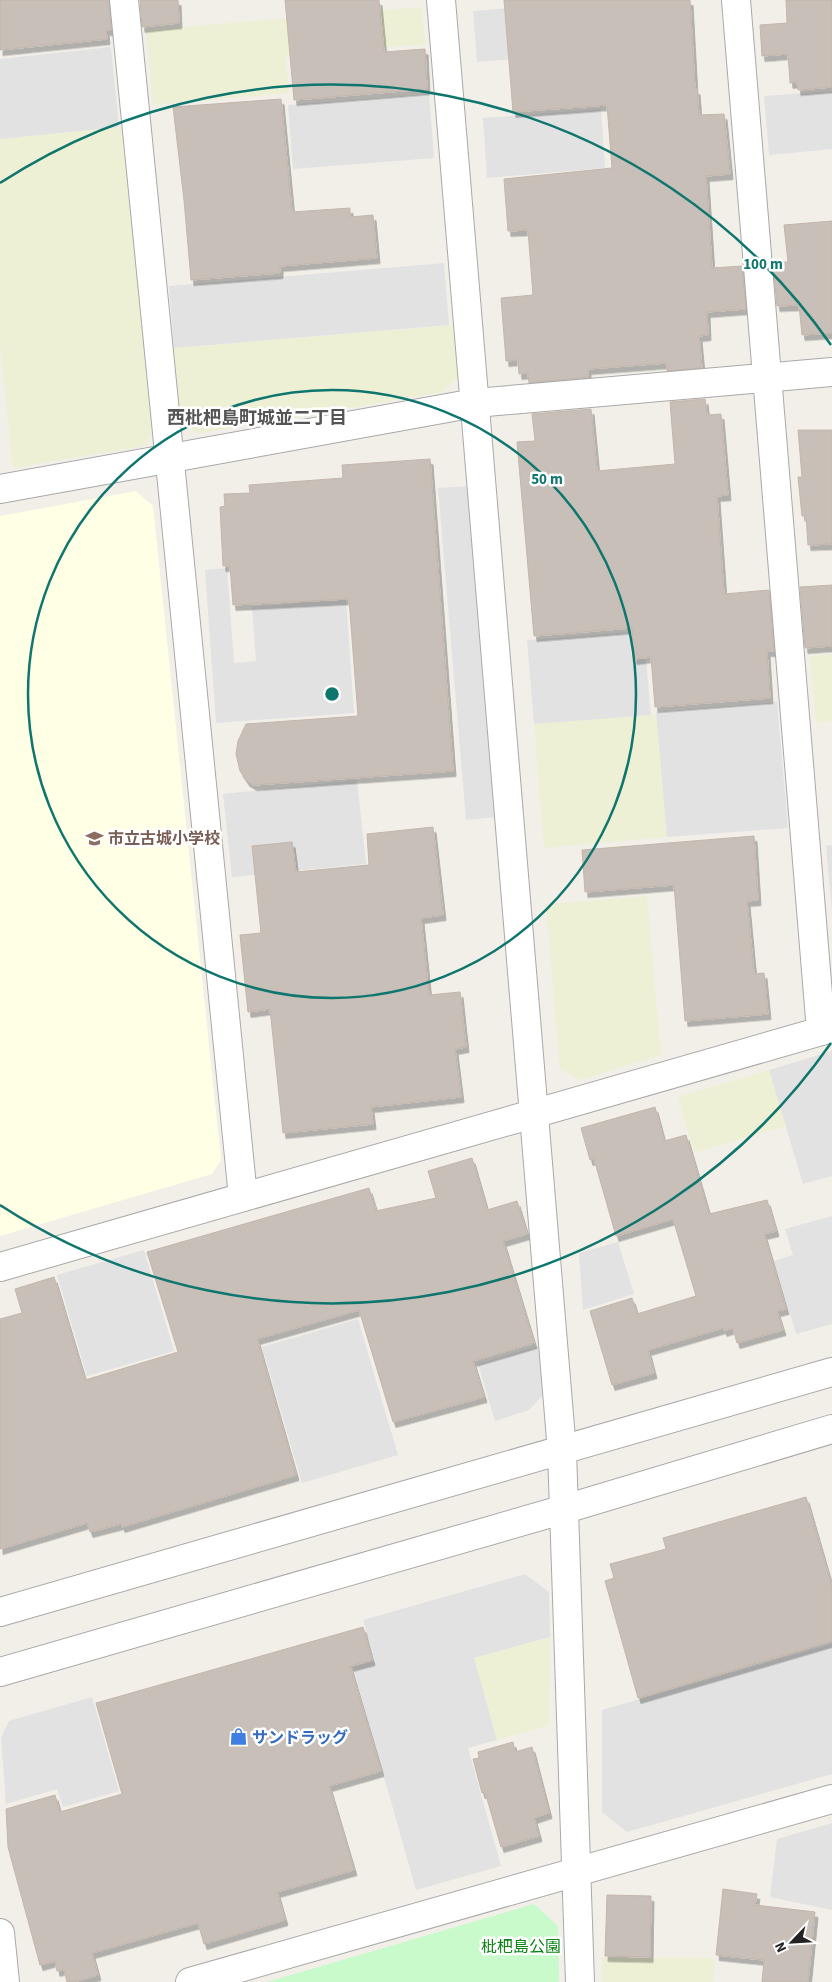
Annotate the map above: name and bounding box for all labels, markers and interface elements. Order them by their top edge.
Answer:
text: 100 m [743,254,783,275]
district label: 西枇杷島町城並二丁目 [167,406,347,431]
text: 50 m [531,469,563,490]
centre of rings [323,685,341,703]
school or university icon: 市立古城小学校 [84,828,104,848]
place label: 市立古城小学校 [108,828,220,850]
shop icon: サンドラッグ [228,1727,248,1747]
place label: サンドラッグ [252,1727,348,1749]
north arrow [767,1917,817,1967]
park label: 枇杷島公園 [481,1936,561,1958]
text: N [770,1939,792,1956]

